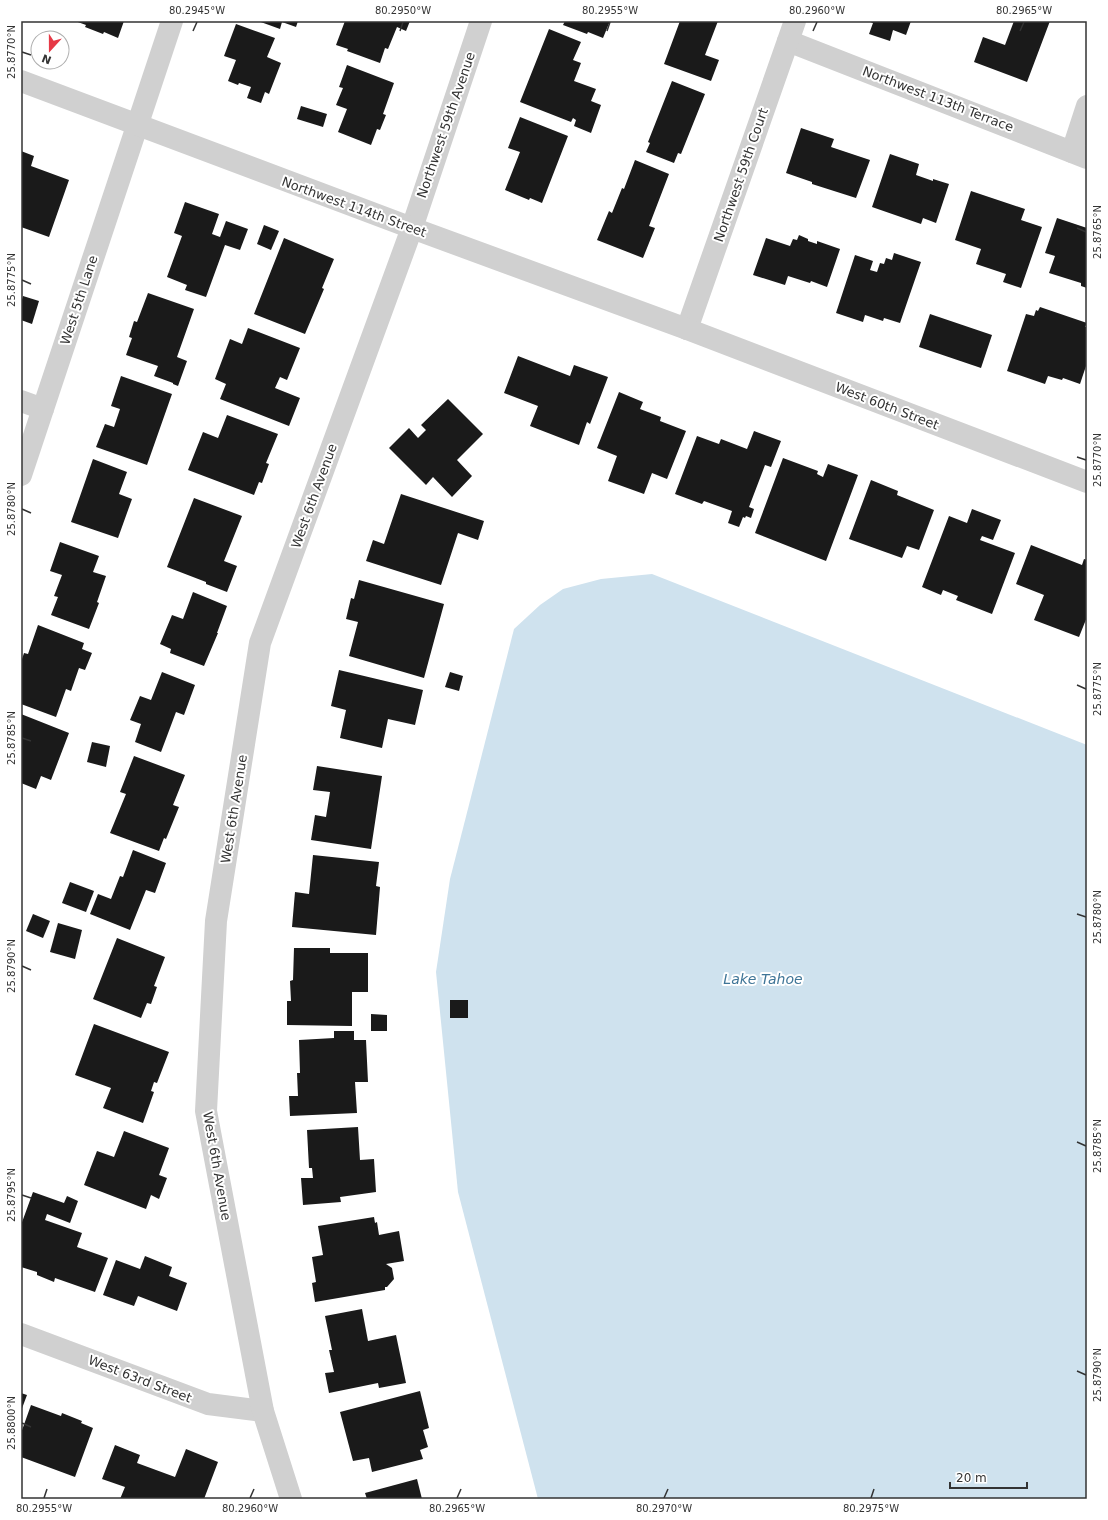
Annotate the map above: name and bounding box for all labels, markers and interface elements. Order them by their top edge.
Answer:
text: 80.2945°W [169,5,225,16]
text: 80.2950°W [375,5,431,16]
text: 80.2955°W [582,5,638,16]
text: 80.2960°W [789,5,845,16]
text: 80.2965°W [996,5,1052,16]
text: 25.8770°N [6,25,17,79]
north arrow [30,30,70,70]
street label: Northwest 59th Avenue [414,50,478,200]
text: N [40,51,53,67]
street label: Northwest 113th Terrace [860,63,1016,135]
street label: Northwest 59th Court [711,106,771,244]
street label: Northwest 114th Street [280,174,428,240]
text: 25.8765°N [1092,205,1103,259]
text: 25.8775°N [6,253,17,307]
street label: West 5th Lane [57,253,101,347]
street label: West 60th Street [833,379,941,433]
text: 25.8770°N [1092,433,1103,487]
street label: West 6th Avenue [288,442,340,550]
text: 25.8780°N [6,482,17,536]
text: 25.8775°N [1092,662,1103,716]
text: 25.8785°N [6,711,17,765]
street label: West 6th Avenue [218,753,250,865]
text: 25.8780°N [1092,890,1103,944]
text: 25.8790°N [6,939,17,993]
water label: Lake Tahoe [723,971,803,987]
street label: West 6th Avenue [200,1110,234,1222]
text: 25.8785°N [1092,1119,1103,1173]
text: 25.8795°N [6,1168,17,1222]
text: 25.8790°N [1092,1348,1103,1402]
street label: West 63rd Street [86,1352,194,1406]
text: 25.8800°N [6,1396,17,1450]
scale bar [950,1464,1027,1490]
text: 20 m [956,1471,987,1485]
text: 80.2955°W [16,1503,72,1514]
text: 80.2960°W [222,1503,278,1514]
text: 80.2965°W [429,1503,485,1514]
text: 80.2970°W [636,1503,692,1514]
text: 80.2975°W [843,1503,899,1514]

